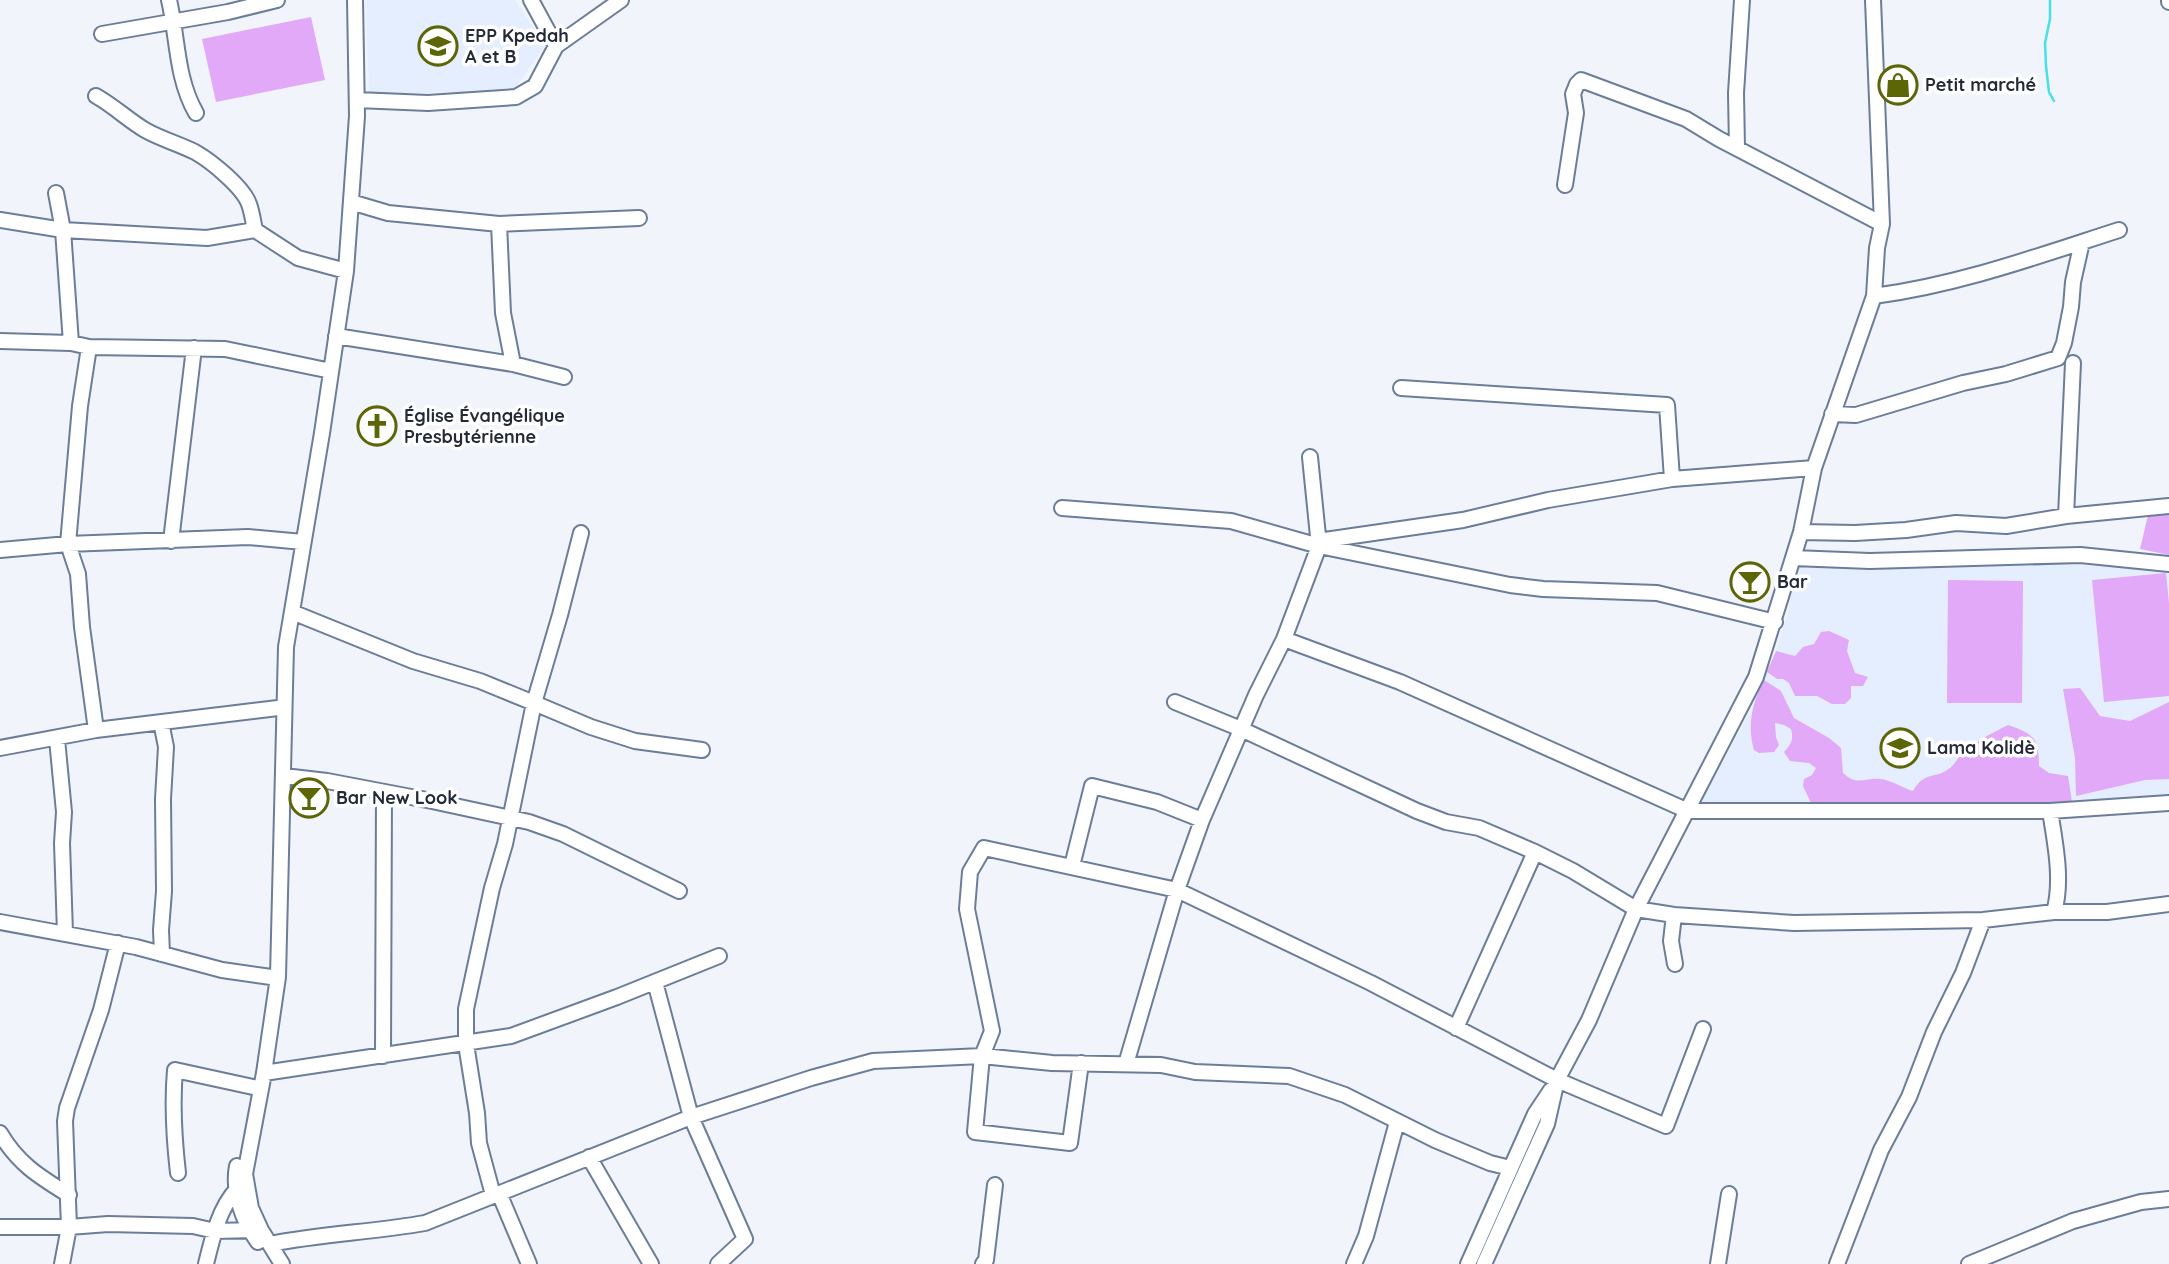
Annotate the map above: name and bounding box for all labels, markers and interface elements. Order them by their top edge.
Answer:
place label: EPP Kpedah A et B [465,24,569,68]
school or university icon: EPP Kpedah A et B [417,25,459,67]
shop icon: Petit marché [1877,64,1919,106]
place label: Petit marché [1925,73,2036,96]
place label: Église Évangélique Presbytérienne [404,404,565,448]
church icon: Église Évangélique Presbytérienne [356,405,398,447]
bar icon: Bar [1729,561,1771,603]
place label: Bar [1777,570,1808,593]
school or university icon: Lama Kolidè [1879,727,1921,769]
place label: Lama Kolidè [1927,736,2035,759]
bar icon: Bar New Look [288,777,330,819]
place label: Bar New Look [336,786,457,809]

